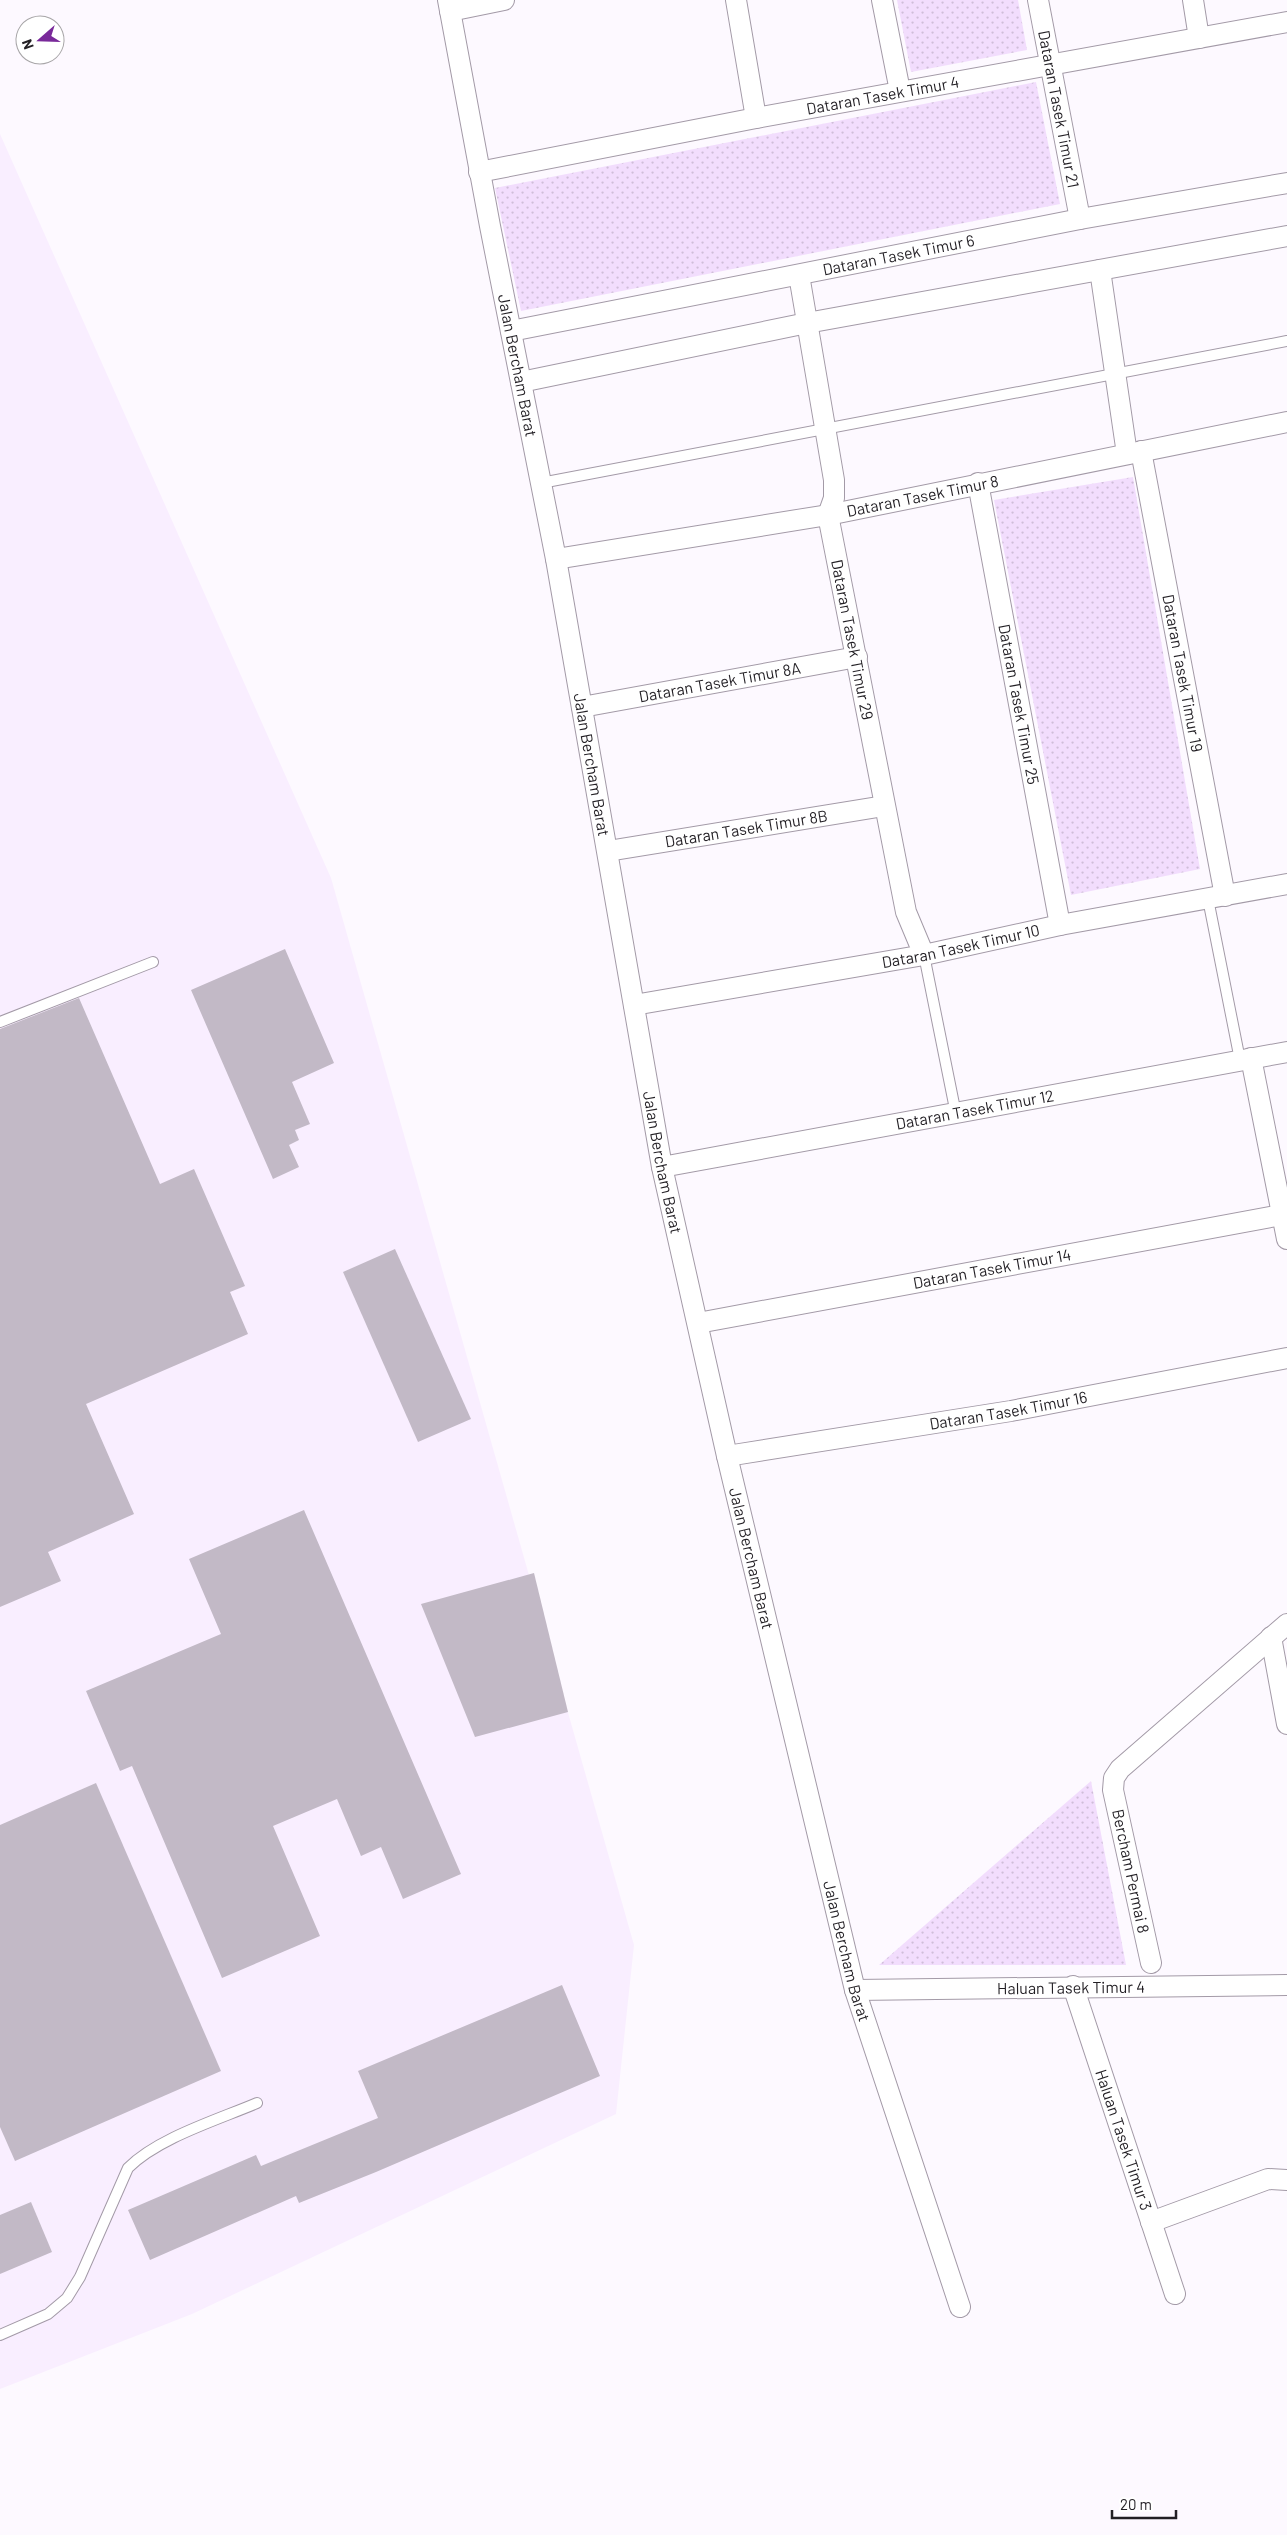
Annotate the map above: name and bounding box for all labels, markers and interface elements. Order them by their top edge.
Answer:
north arrow [15,15,65,65]
street label: Dataran Tasek Timur 21 [1035,29,1084,189]
text: N [18,37,37,52]
street label: Dataran Tasek Timur 4 [805,71,961,118]
street label: Dataran Tasek Timur 6 [821,230,976,278]
street label: Jalan Bercham Barat [495,292,542,438]
street label: Dataran Tasek Timur 8 [845,471,1000,520]
street label: Dataran Tasek Timur 29 [828,558,878,721]
street label: Dataran Tasek Timur 19 [1159,593,1208,753]
street label: Dataran Tasek Timur 25 [995,622,1044,786]
street label: Dataran Tasek Timur 8A [637,657,802,705]
street label: Jalan Bercham Barat [571,691,614,837]
street label: Dataran Tasek Timur 8B [663,805,829,851]
street label: Dataran Tasek Timur 10 [880,920,1041,971]
street label: Dataran Tasek Timur 12 [894,1085,1055,1133]
street label: Jalan Bercham Barat [640,1089,687,1235]
street label: Dataran Tasek Timur 14 [911,1244,1073,1292]
street label: Dataran Tasek Timur 16 [928,1387,1089,1433]
street label: Jalan Bercham Barat [726,1486,778,1631]
street label: Bercham Permai 8 [1109,1807,1154,1935]
street label: Jalan Bercham Barat [820,1878,875,2024]
street label: Haluan Tasek Timur 4 [997,1977,1145,1997]
street label: Haluan Tasek Timur 3 [1092,2067,1157,2213]
scale bar [1112,2488,1176,2520]
text: 20 m [1120,2495,1152,2513]

